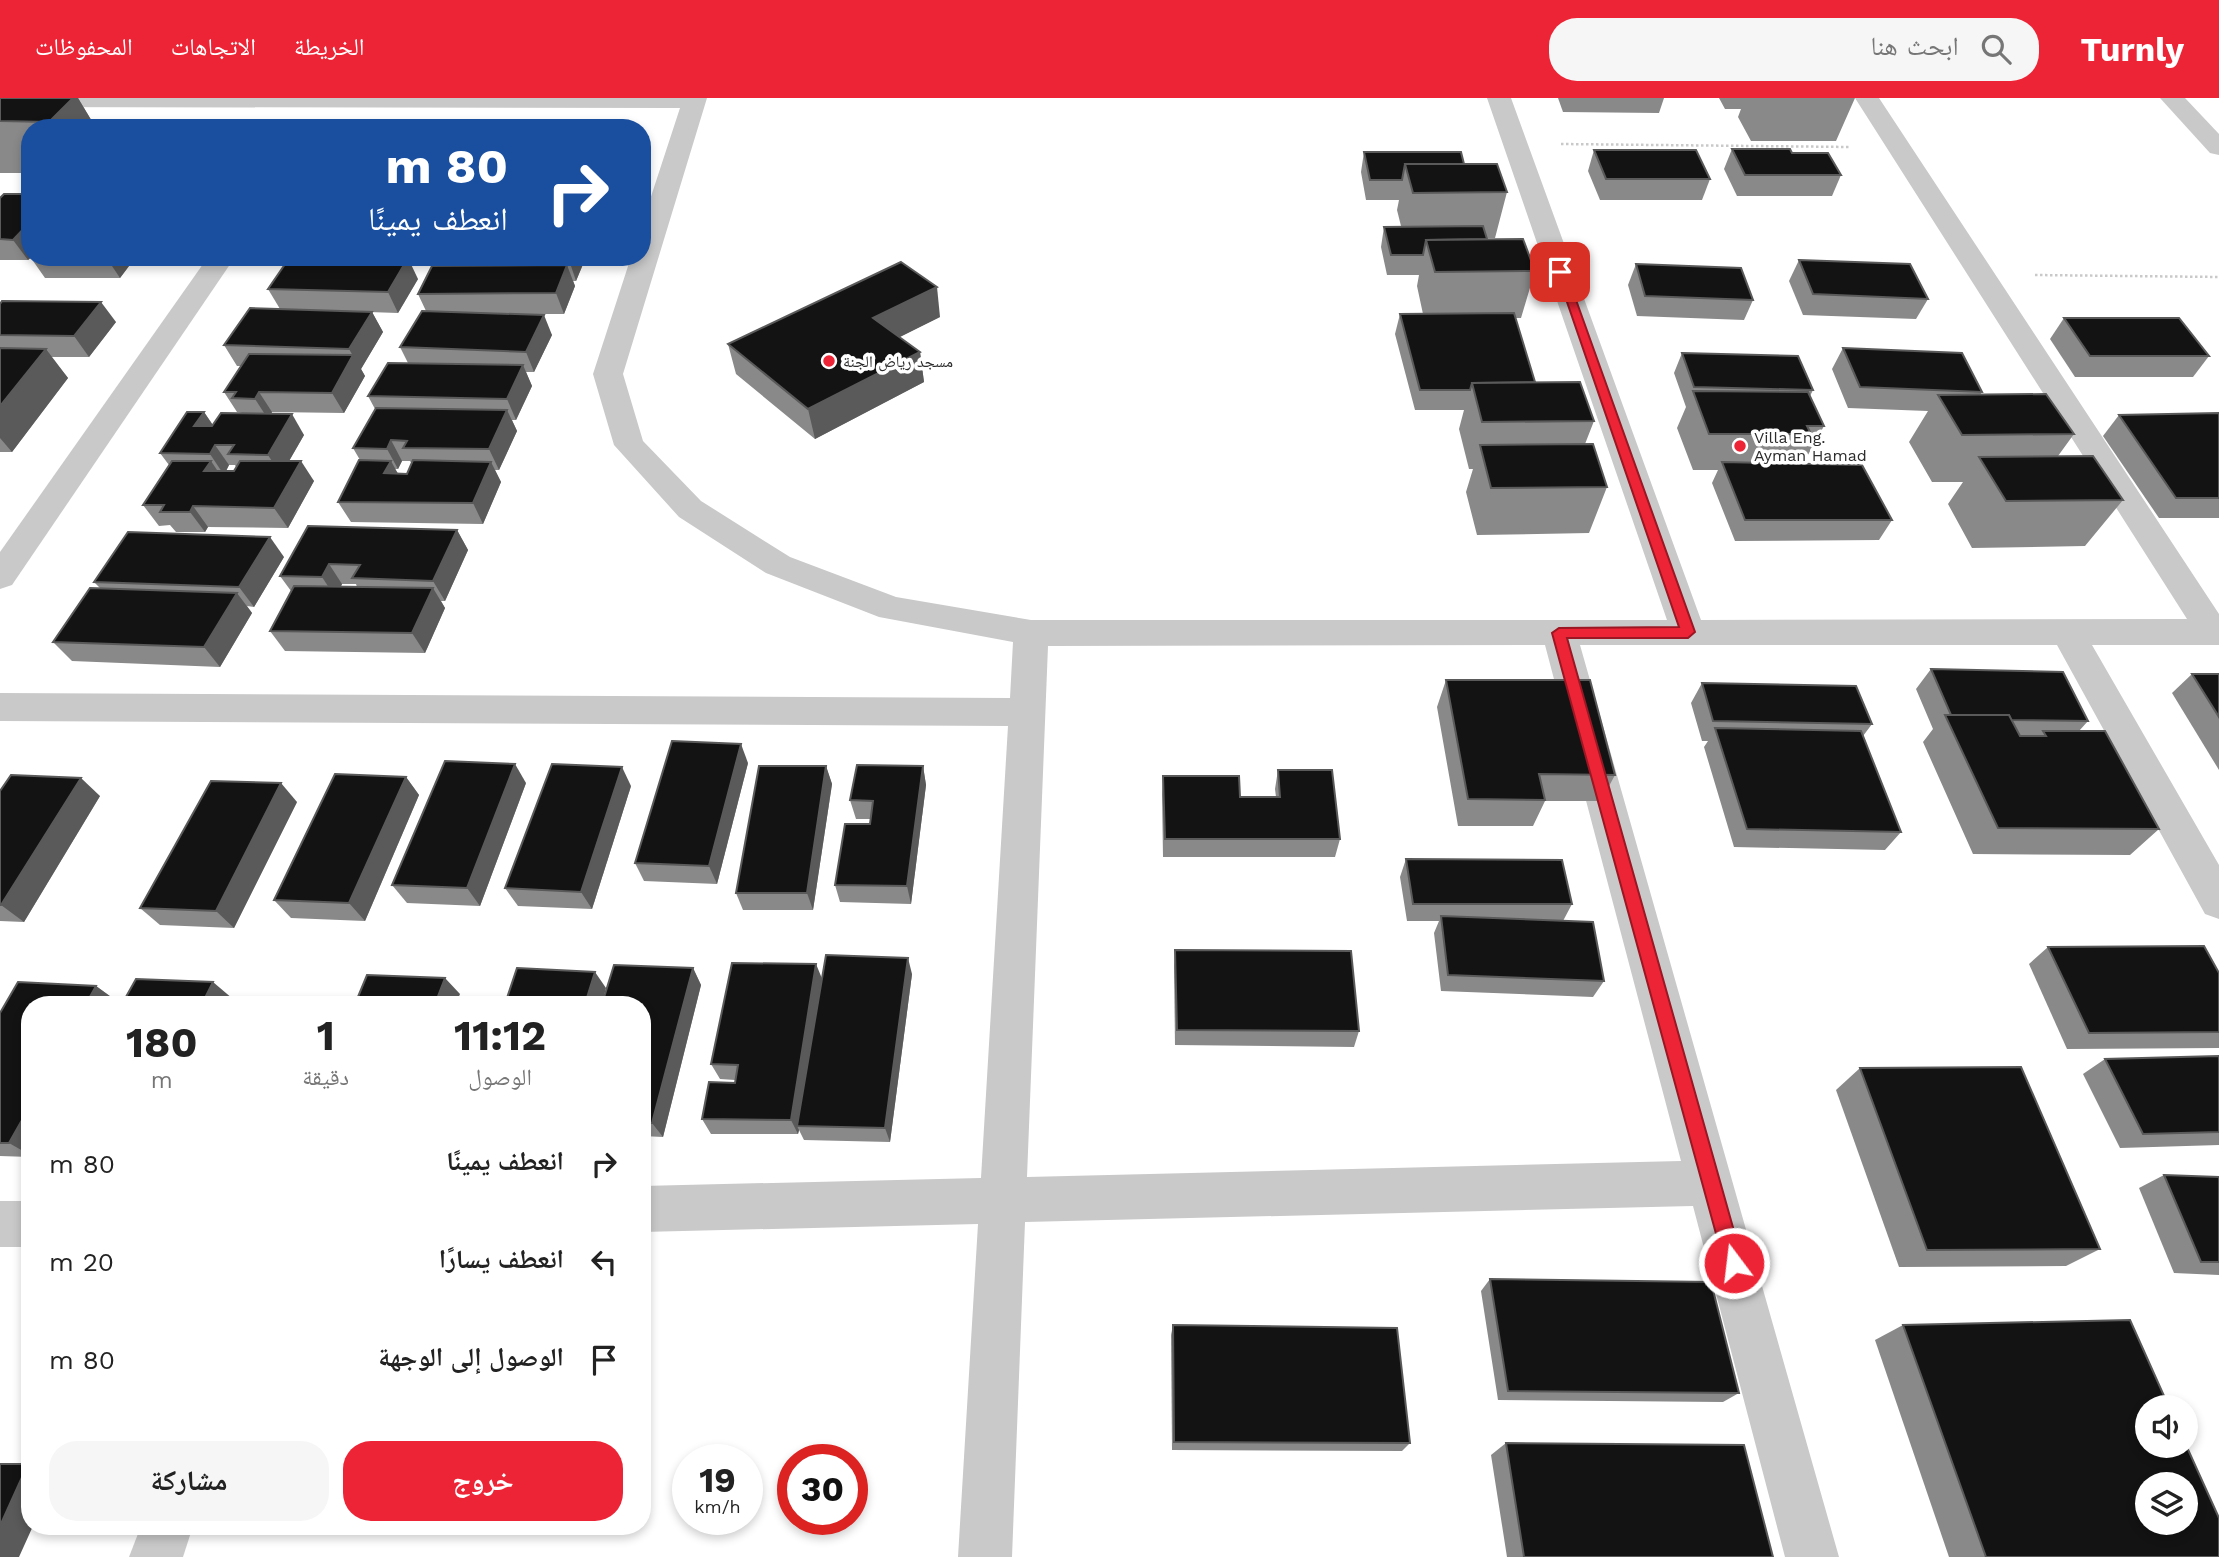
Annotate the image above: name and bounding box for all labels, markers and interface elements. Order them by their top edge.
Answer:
search box [1549,18,2039,81]
icon: search [1977,30,2015,68]
text: Turnly [2081,30,2184,69]
text: ابحث هنا [1870,31,1959,61]
text: المحفوظات [35,33,133,61]
text: الاتجاهات [171,33,256,61]
text: الخريطة [294,33,365,61]
text: 80 m [386,137,508,195]
icon: right [532,147,623,238]
text: انعطف يمينًا [368,200,508,238]
pin [1530,242,1590,302]
icon: arrive [1541,253,1579,291]
place label: مسجد رياض الجنة [843,352,953,372]
marker: مسجد رياض الجنة [821,353,837,369]
place label: Villa Eng. Ayman Hamad [1754,428,1867,465]
marker: Villa Eng. Ayman Hamad [1732,438,1748,454]
text: 1 [317,1011,335,1060]
text: 11:12 [454,1011,546,1060]
text: 180 [126,1018,197,1067]
text: دقيقة [302,1064,349,1091]
text: الوصول [468,1064,532,1091]
text: m [151,1067,173,1094]
icon: right [585,1145,623,1183]
text: انعطف يمينًا [446,1146,564,1176]
text: 80 m [49,1149,115,1179]
position arrow [1697,1226,1771,1300]
icon: left [585,1243,623,1281]
text: انعطف يسارًا [439,1244,564,1274]
text: 20 m [49,1247,114,1277]
icon: arrive [585,1341,623,1379]
text: الوصول إلى الوجهة [378,1342,564,1372]
text: 80 m [49,1345,115,1375]
map controls [2135,1395,2198,1535]
button: sound [2135,1395,2198,1458]
button: مشاركة [49,1441,329,1521]
button: خروج [343,1441,623,1521]
speed limit sign: 30 [777,1444,868,1535]
text: 19 [699,1459,736,1501]
button: layers [2135,1472,2198,1535]
text: km/h [694,1496,741,1517]

